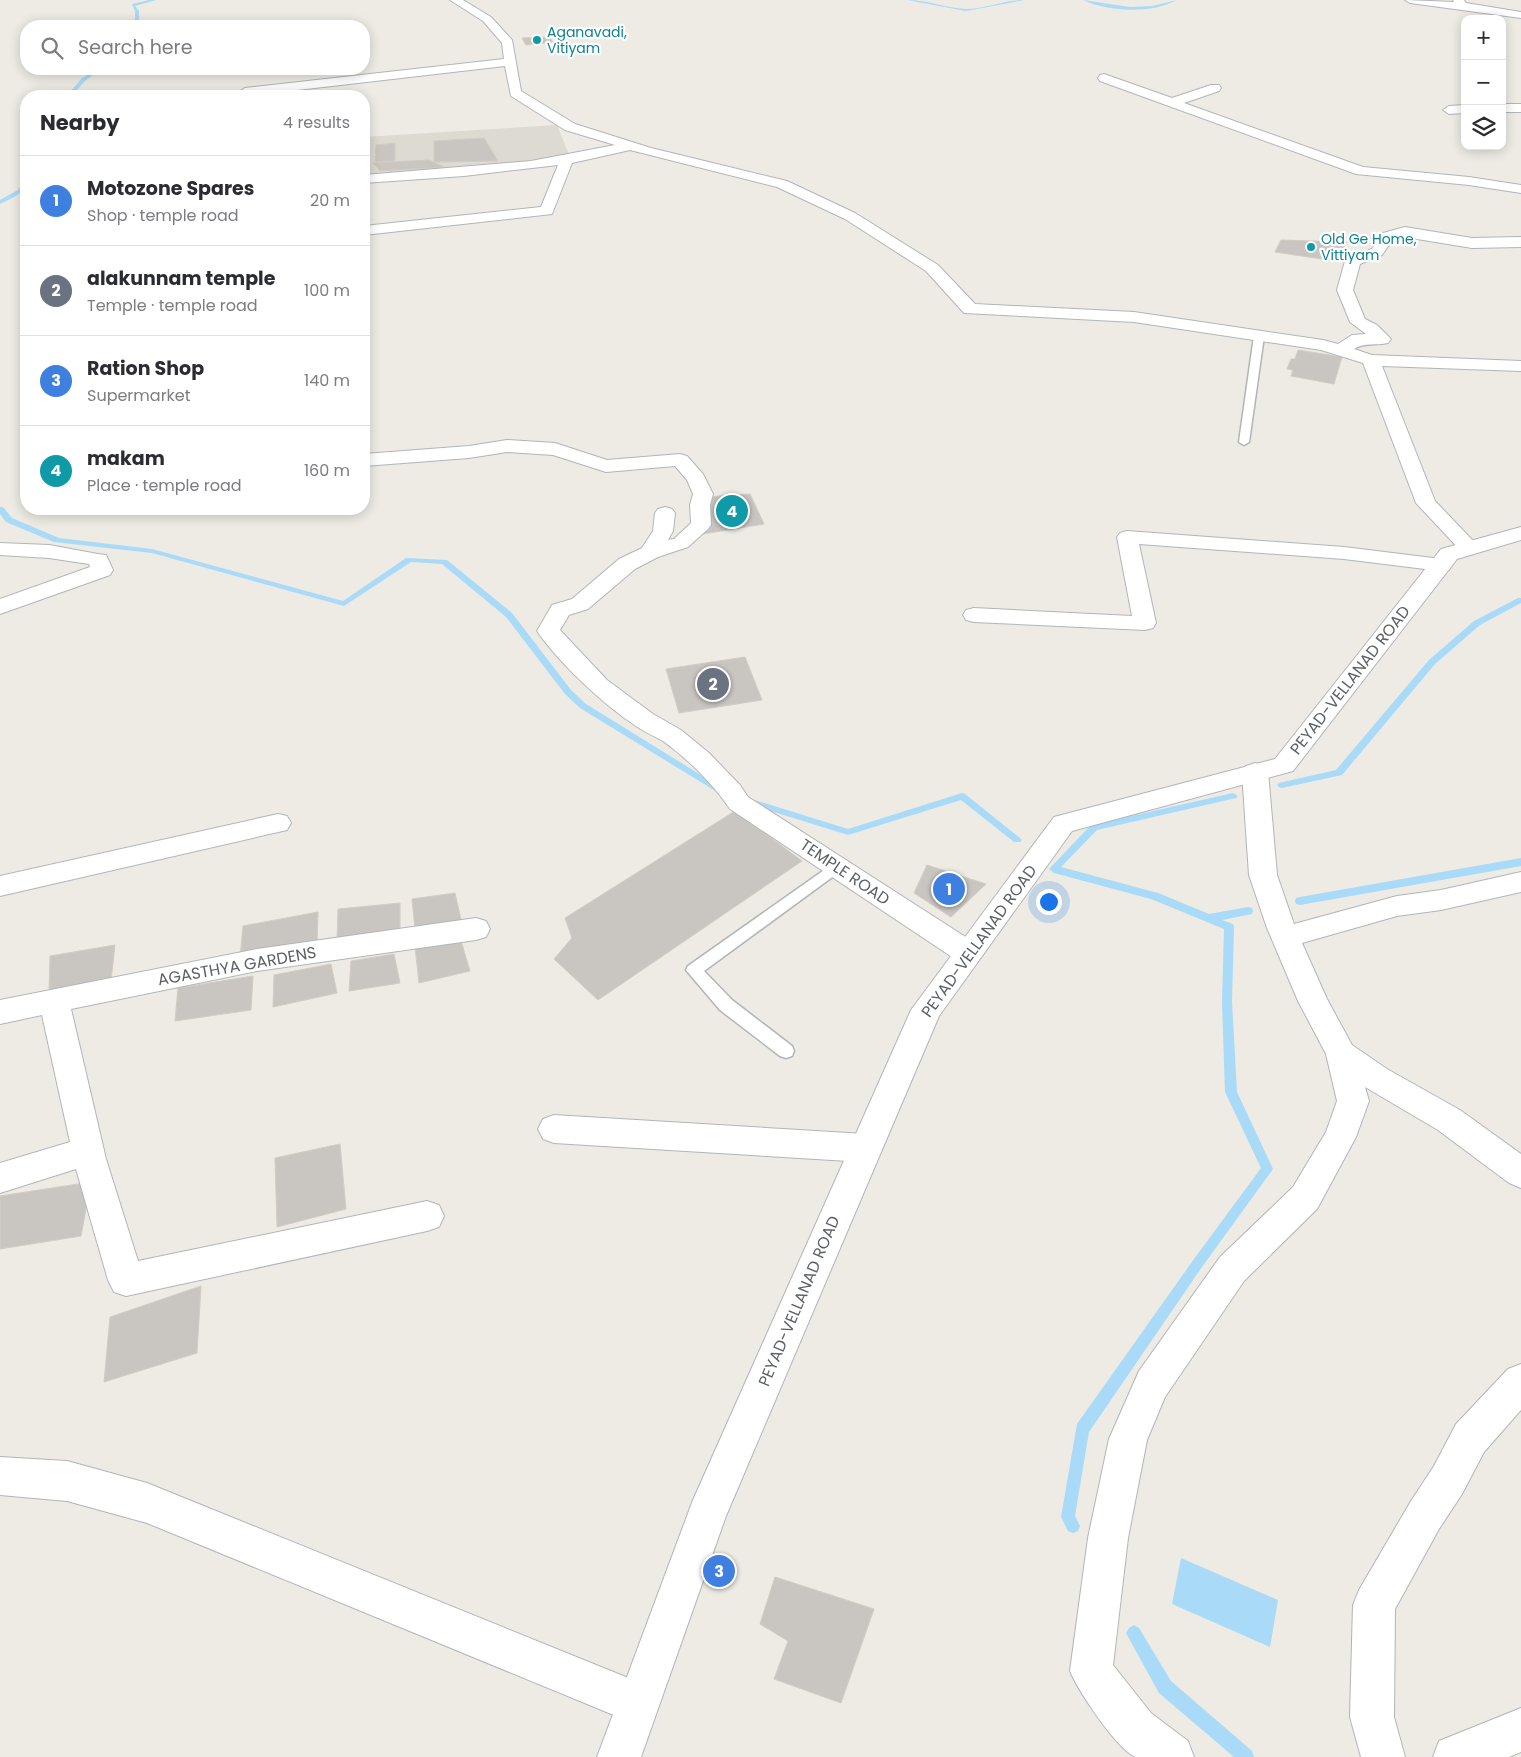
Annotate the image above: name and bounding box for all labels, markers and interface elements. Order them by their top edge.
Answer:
map controls [1461,15,1506,150]
button: + [1461,15,1506,60]
search box [20,20,370,75]
place label: Aganavadi, Vitiyam [547,22,627,58]
icon: search [38,34,66,62]
text: Search here [78,34,192,61]
marker: Aganavadi, Vitiyam [531,34,543,46]
button: − [1461,60,1506,105]
button: layers [1461,105,1506,150]
text: Nearby [40,108,120,137]
text: 4 results [283,111,350,134]
text: Motozone Spares [87,175,254,202]
text: 1 [53,189,59,212]
text: 20 m [310,189,350,212]
text: Shop · temple road [87,204,239,227]
place label: Old Ge Home, Vittiyam [1321,229,1417,265]
marker: Old Ge Home, Vittiyam [1305,241,1317,253]
text: alakunnam temple [87,265,275,292]
text: 2 [51,279,61,302]
text: 100 m [304,279,350,302]
text: Temple · temple road [87,294,258,317]
text: Ration Shop [87,355,204,382]
text: 3 [51,369,61,392]
text: 140 m [304,369,350,392]
text: Supermarket [87,384,191,407]
text: makam [87,445,165,472]
text: 4 [51,459,61,482]
text: 160 m [304,459,350,482]
text: Place · temple road [87,474,242,497]
pin: 4 [716,492,748,530]
street label: PEYAD-VELLANAD ROAD [1284,601,1416,759]
pin: 2 [697,665,729,703]
street label: TEMPLE ROAD [796,833,894,911]
street label: PEYAD-VELLANAD ROAD [916,860,1042,1022]
pin: 1 [933,870,965,908]
your location [1036,889,1062,915]
street label: AGASTHYA GARDENS [156,941,318,991]
street label: PEYAD-VELLANAD ROAD [753,1212,845,1390]
pin: 3 [703,1552,735,1590]

